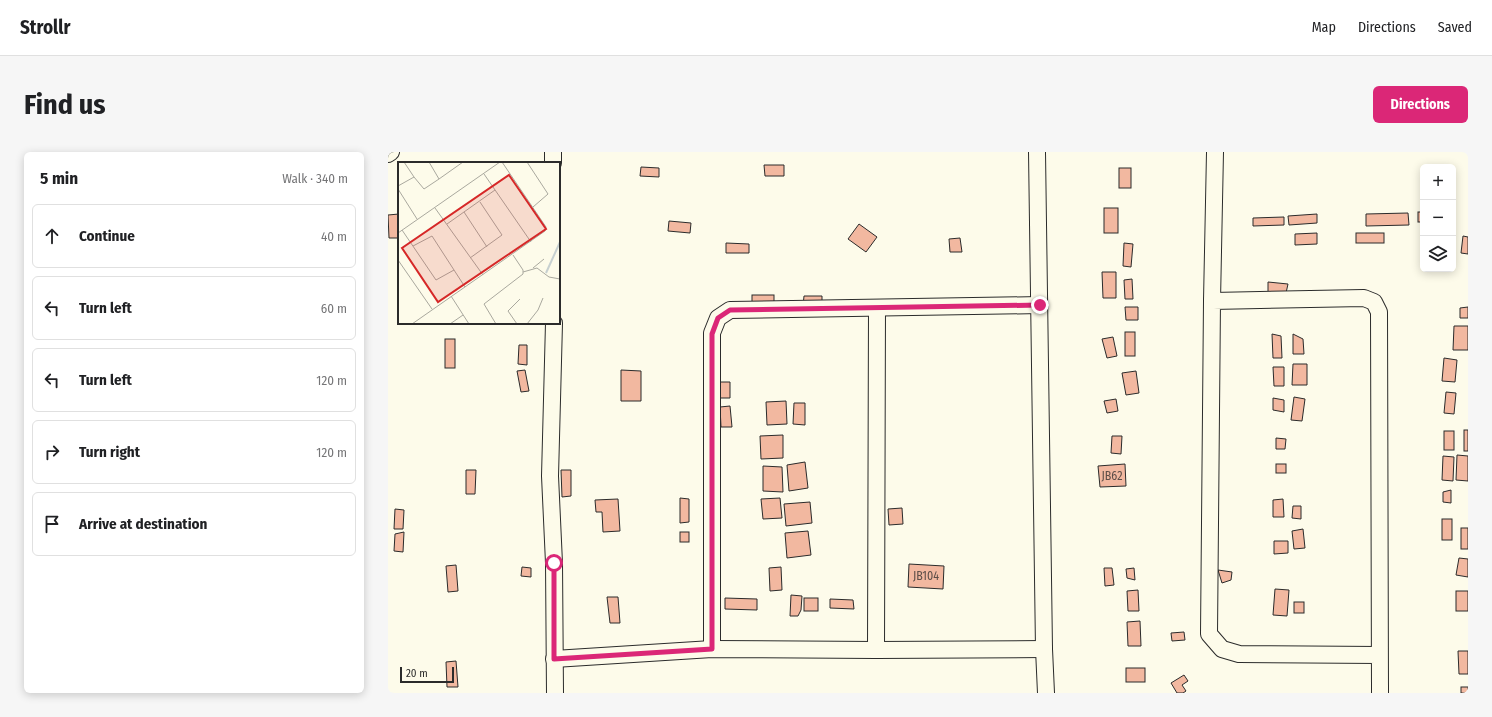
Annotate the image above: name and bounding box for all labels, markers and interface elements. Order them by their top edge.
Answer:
text: Strollr [20,16,70,39]
text: Map [1312,19,1336,36]
text: Directions [1358,19,1416,36]
text: Saved [1438,19,1472,36]
button: Directions [1373,86,1468,123]
text: Find us [24,88,106,121]
inset map [398,162,560,324]
map controls [1420,164,1456,272]
button: + [1420,164,1456,200]
text: 5 min [40,168,78,189]
text: Walk · 340 m [282,171,348,186]
button: − [1420,200,1456,236]
icon: ahead [41,225,63,247]
text: Continue [79,227,135,245]
text: 40 m [321,229,347,244]
button: layers [1420,236,1456,272]
route end [1031,296,1049,314]
icon: left [41,297,63,319]
text: Turn left [79,299,132,317]
text: 60 m [321,301,347,316]
icon: left [41,369,63,391]
text: Turn left [79,371,132,389]
text: 120 m [316,373,347,388]
icon: right [41,441,63,463]
text: Turn right [79,443,140,461]
text: 120 m [316,445,347,460]
house number: JB62 [1102,469,1122,483]
icon: arrive [41,513,63,535]
text: Arrive at destination [79,515,207,533]
route start [545,554,563,572]
house number: JB104 [913,569,939,583]
scale bar [400,665,454,684]
text: 20 m [406,667,428,680]

